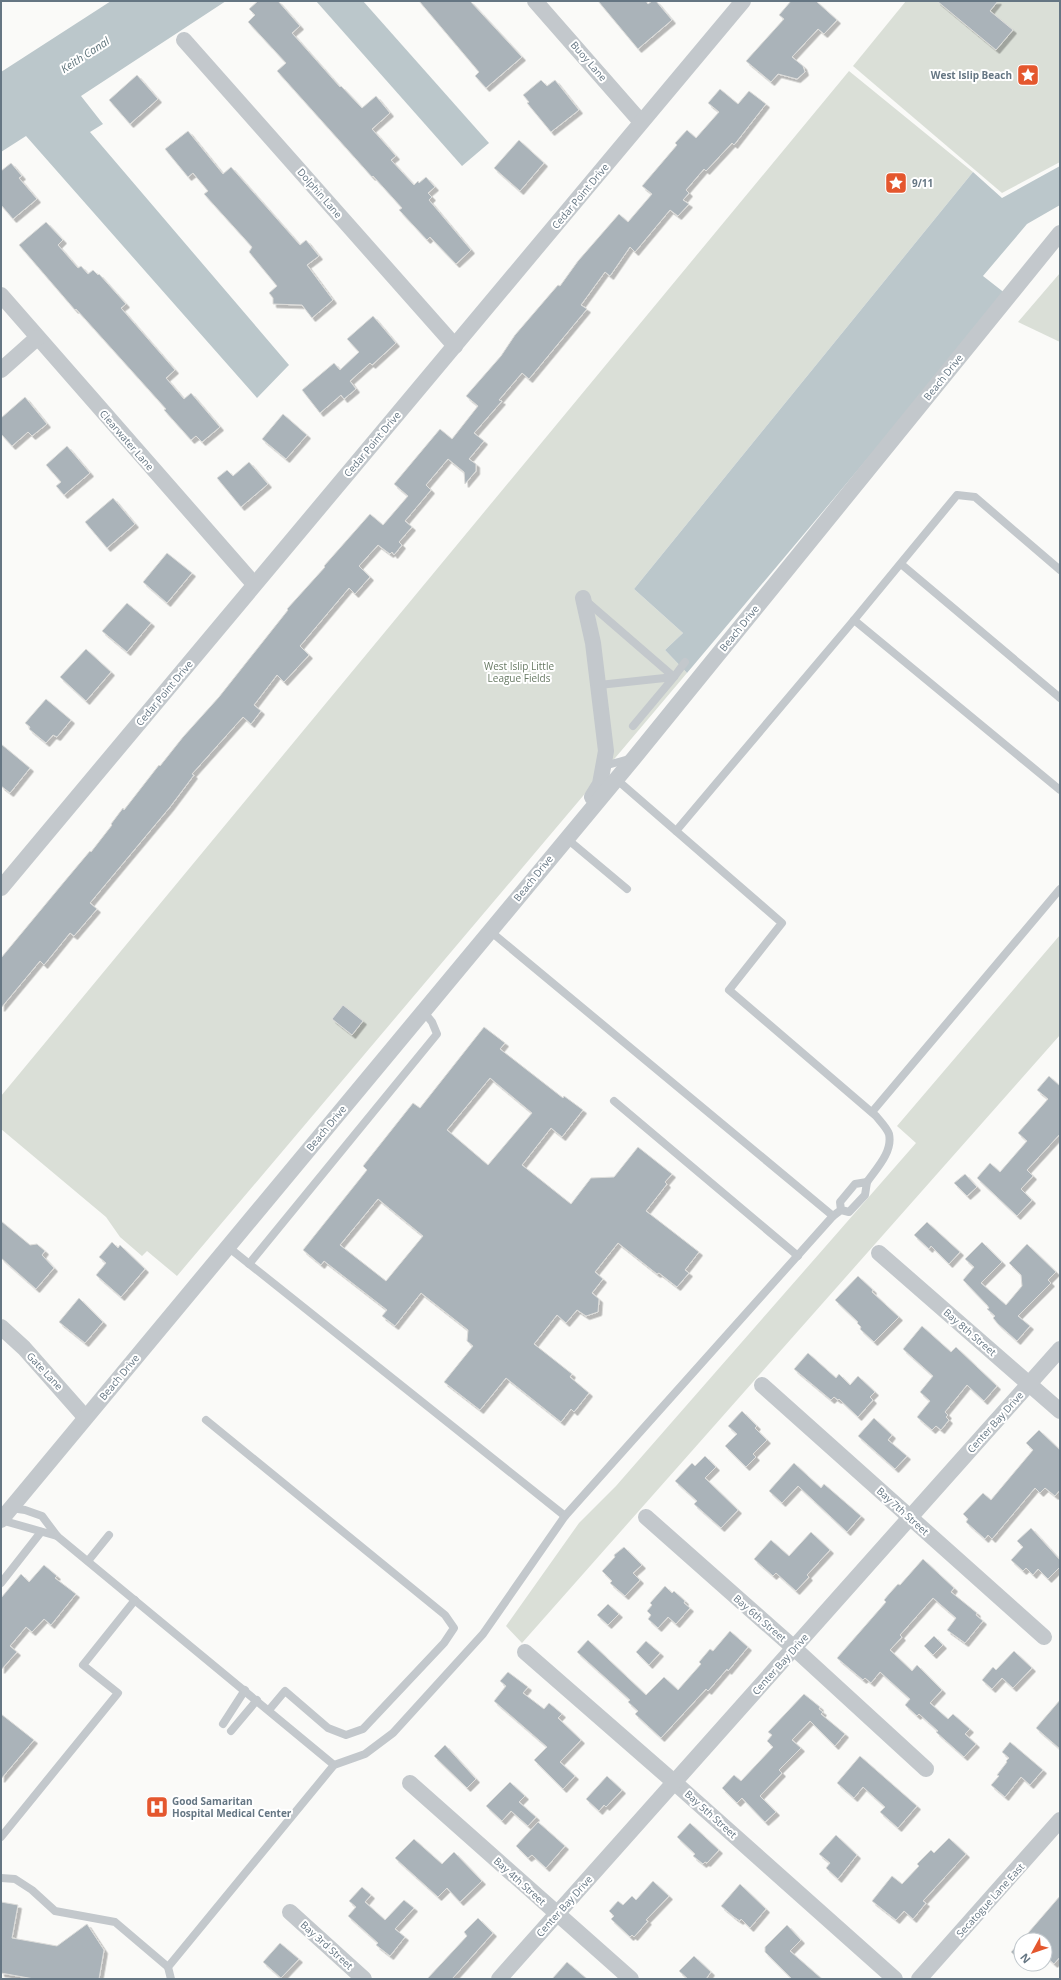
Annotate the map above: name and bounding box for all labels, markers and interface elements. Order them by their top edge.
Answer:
water label: Keith Canal [57,33,112,76]
street label: Buoy Lane [568,38,611,84]
place icon: West Islip Beach [1015,62,1041,88]
place label: West Islip Beach [931,68,1012,82]
street label: Cedar Point Drive [548,160,612,232]
street label: Dolphin Lane [294,165,346,221]
place icon: 9/11 [883,170,909,196]
place label: 9/11 [912,176,933,190]
street label: Beach Drive [920,351,966,403]
street label: Clearwater Lane [97,407,157,473]
street label: Cedar Point Drive [340,408,404,480]
street label: Beach Drive [716,602,762,654]
street label: Cedar Point Drive [132,657,196,729]
park label: West Islip Little League Fields [484,659,554,685]
street label: Beach Drive [510,852,556,904]
street label: Beach Drive [303,1102,349,1154]
street label: Bay 8th Street [941,1305,1000,1359]
street label: Gate Lane [24,1349,66,1393]
street label: Beach Drive [96,1351,142,1403]
street label: Center Bay Drive [964,1388,1027,1456]
street label: Bay 7th Street [874,1484,932,1538]
street label: Bay 6th Street [731,1591,790,1645]
street label: Center Bay Drive [749,1630,812,1698]
street label: Bay 5th Street [682,1787,740,1841]
hospital icon: Good Samaritan Hospital Medical Center [144,1794,170,1820]
place label: Good Samaritan Hospital Medical Center [172,1794,292,1820]
street label: Bay 4th Street [491,1854,549,1908]
street label: Secatogue Lane East [953,1860,1027,1940]
street label: Center Bay Drive [533,1872,596,1940]
street label: Bay 3rd Street [298,1918,357,1973]
north arrow [1013,1932,1053,1972]
text: N [1016,1950,1034,1967]

